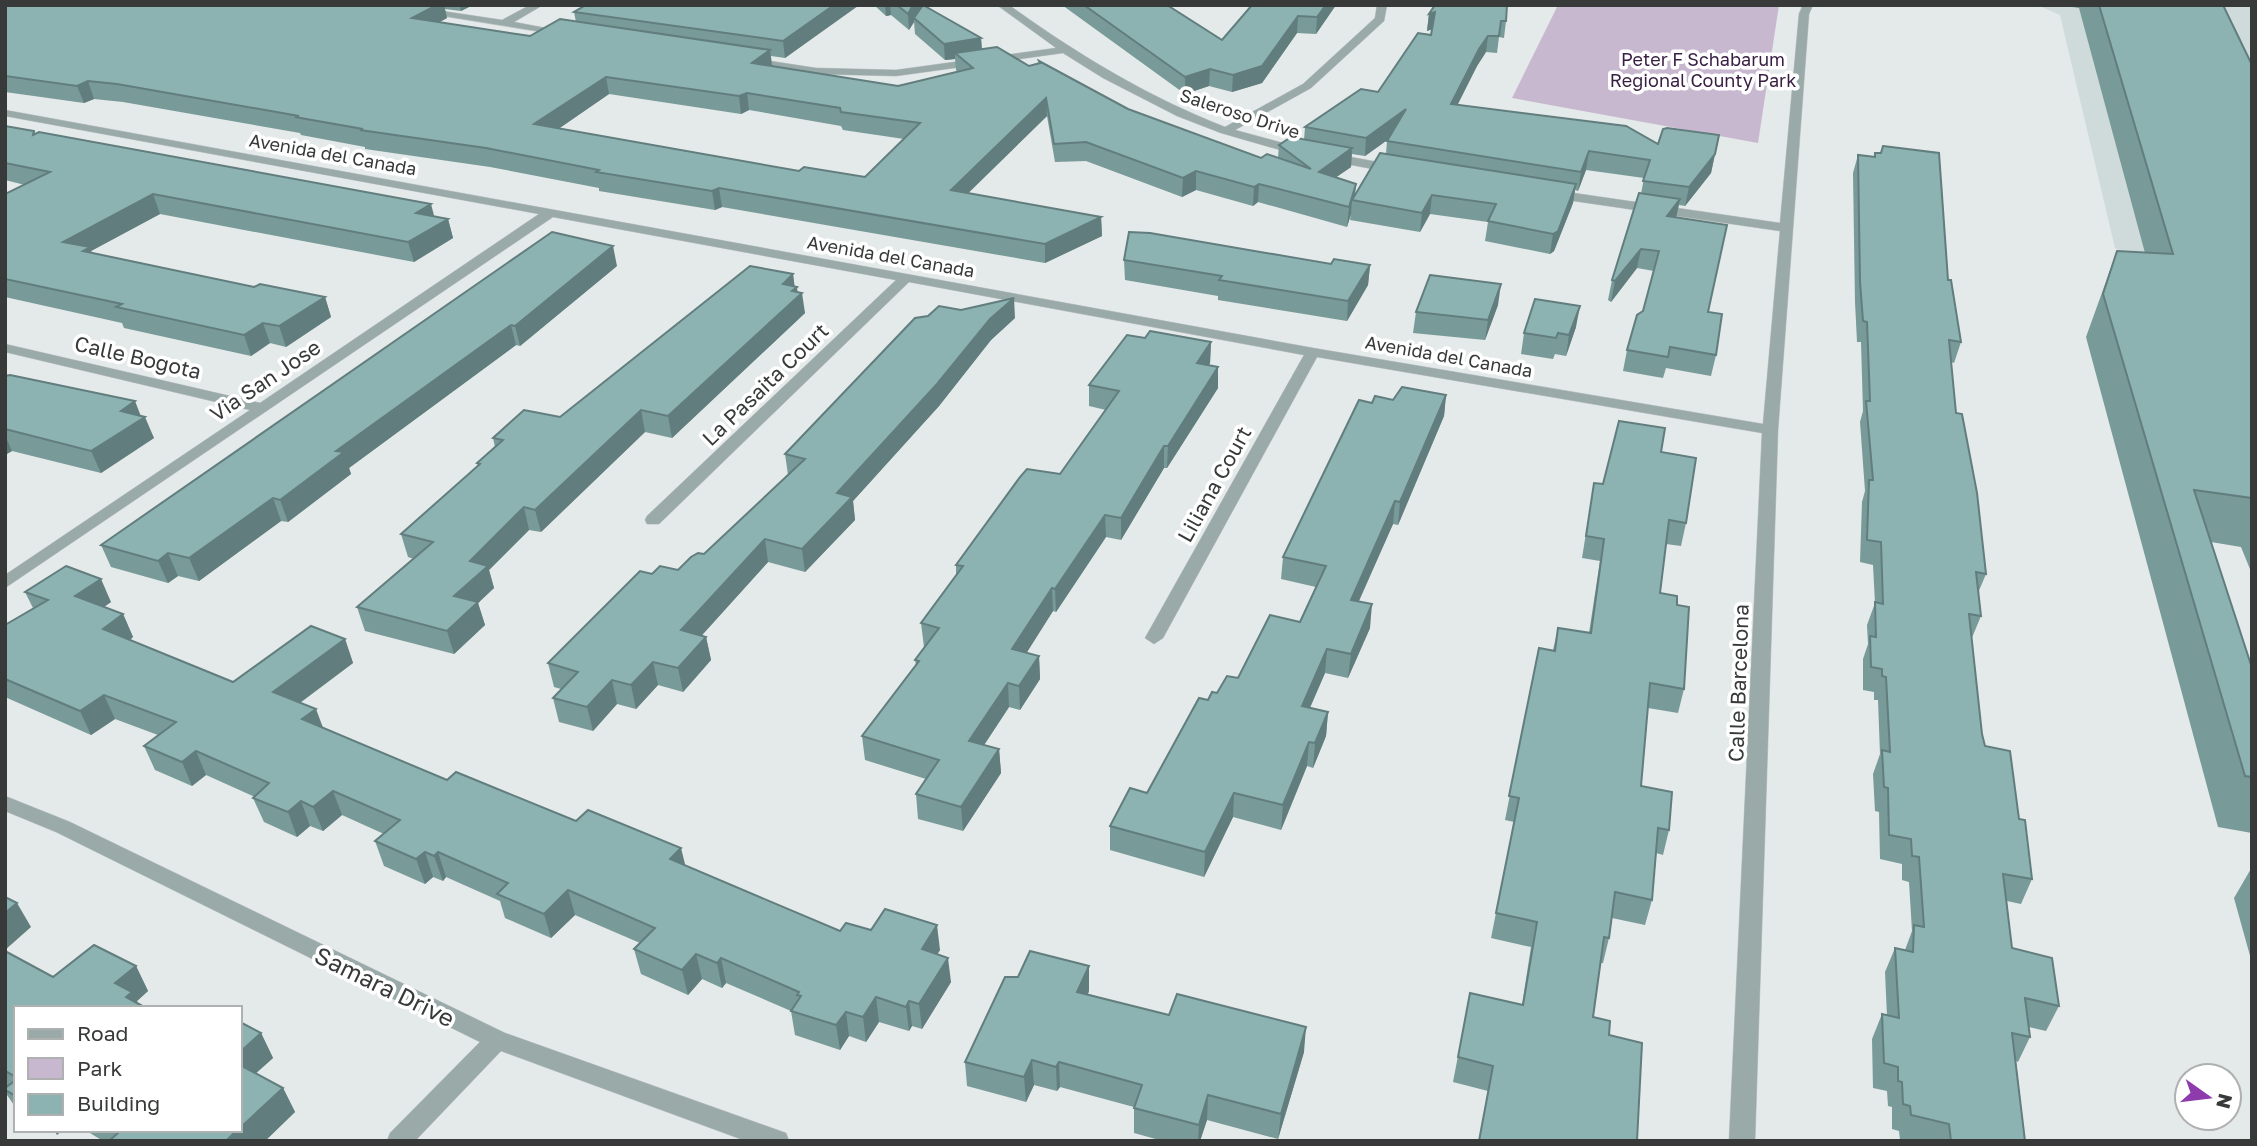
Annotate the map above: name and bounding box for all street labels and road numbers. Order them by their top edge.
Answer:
street label: Saleroso Drive [1177,83,1303,143]
street label: Avenida del Canada [248,128,418,180]
street label: Avenida del Canada [806,230,976,282]
street label: La Pasaita Court [696,317,834,451]
street label: Calle Bogota [72,330,204,384]
street label: Avenida del Canada [1364,330,1534,382]
street label: Via San Jose [205,333,325,427]
street label: Liliana Court [1171,422,1257,546]
street label: Calle Barcelona [1722,603,1754,763]
street label: Samara Drive [310,940,460,1032]

